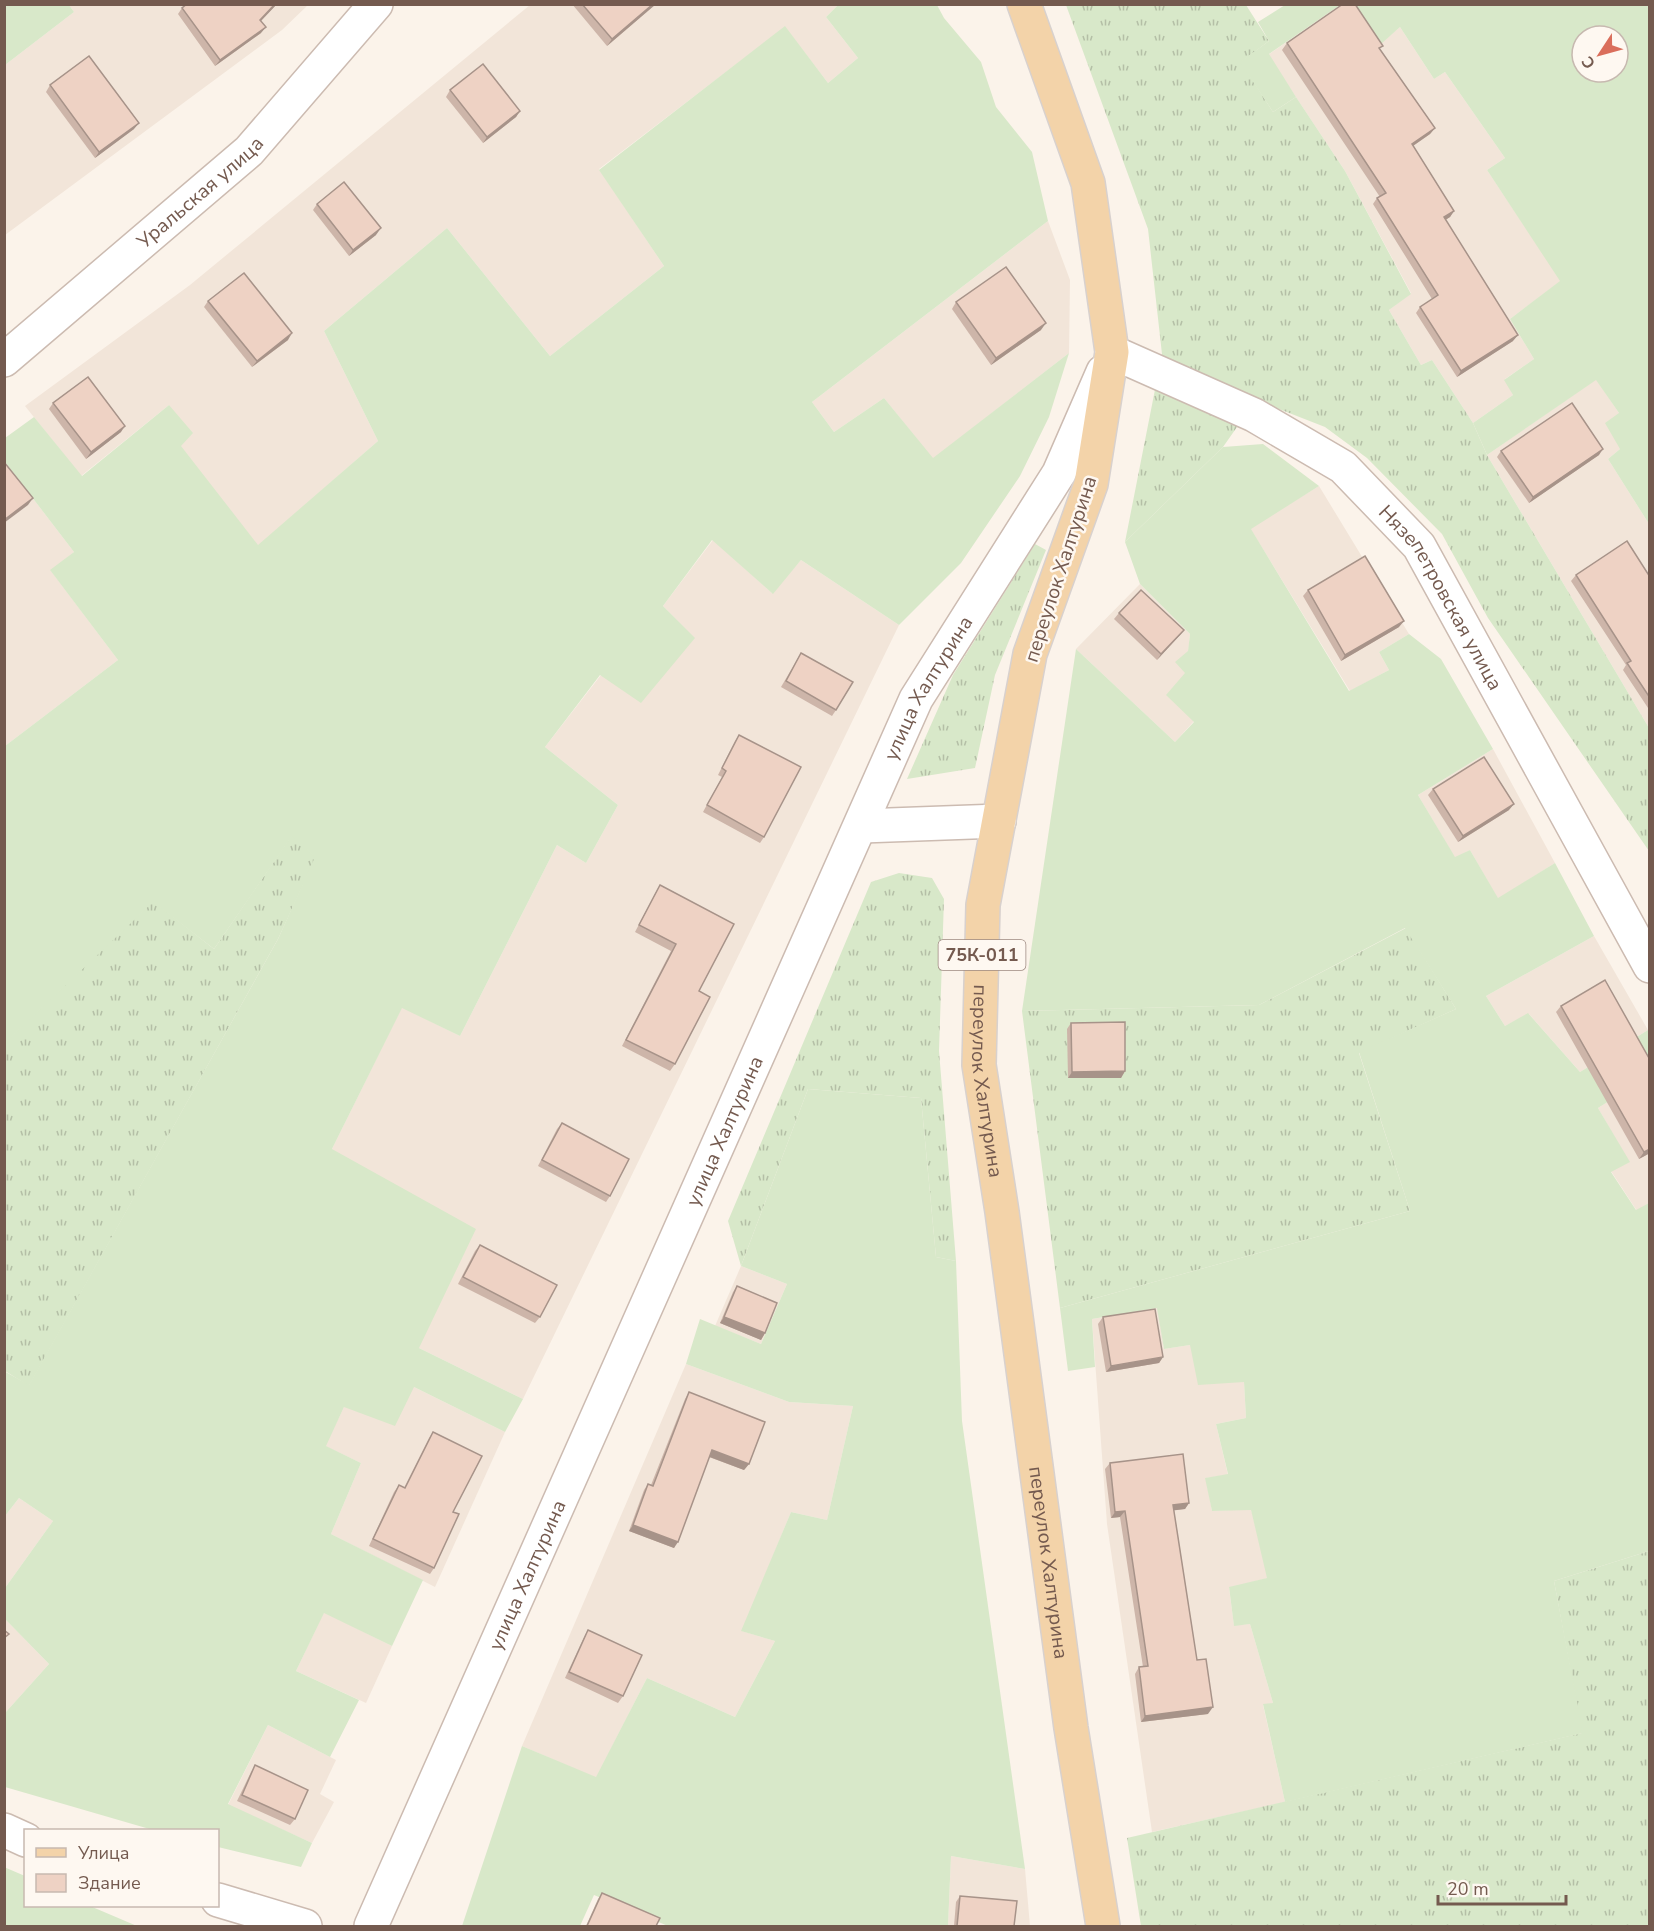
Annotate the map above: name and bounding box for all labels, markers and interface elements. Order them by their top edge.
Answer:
north arrow [1570,24,1630,84]
text: С [1577,51,1601,73]
street label: Уральская улица [130,131,270,256]
street label: переулок Халтурина [1018,473,1103,666]
street label: Нязепетровская улица [1373,499,1509,695]
street label: улица Халтурина [878,611,979,764]
road number: 75К-011 [938,940,1026,970]
street label: переулок Халтурина [965,984,1009,1179]
street label: улица Халтурина [679,1052,770,1210]
street label: переулок Халтурина [1022,1465,1075,1661]
street label: улица Халтурина [482,1496,572,1655]
legend [24,1829,219,1907]
text: Улица [77,1841,129,1865]
scale bar [1438,1868,1566,1906]
text: Здание [78,1871,141,1895]
text: 20 m [1447,1877,1489,1901]

